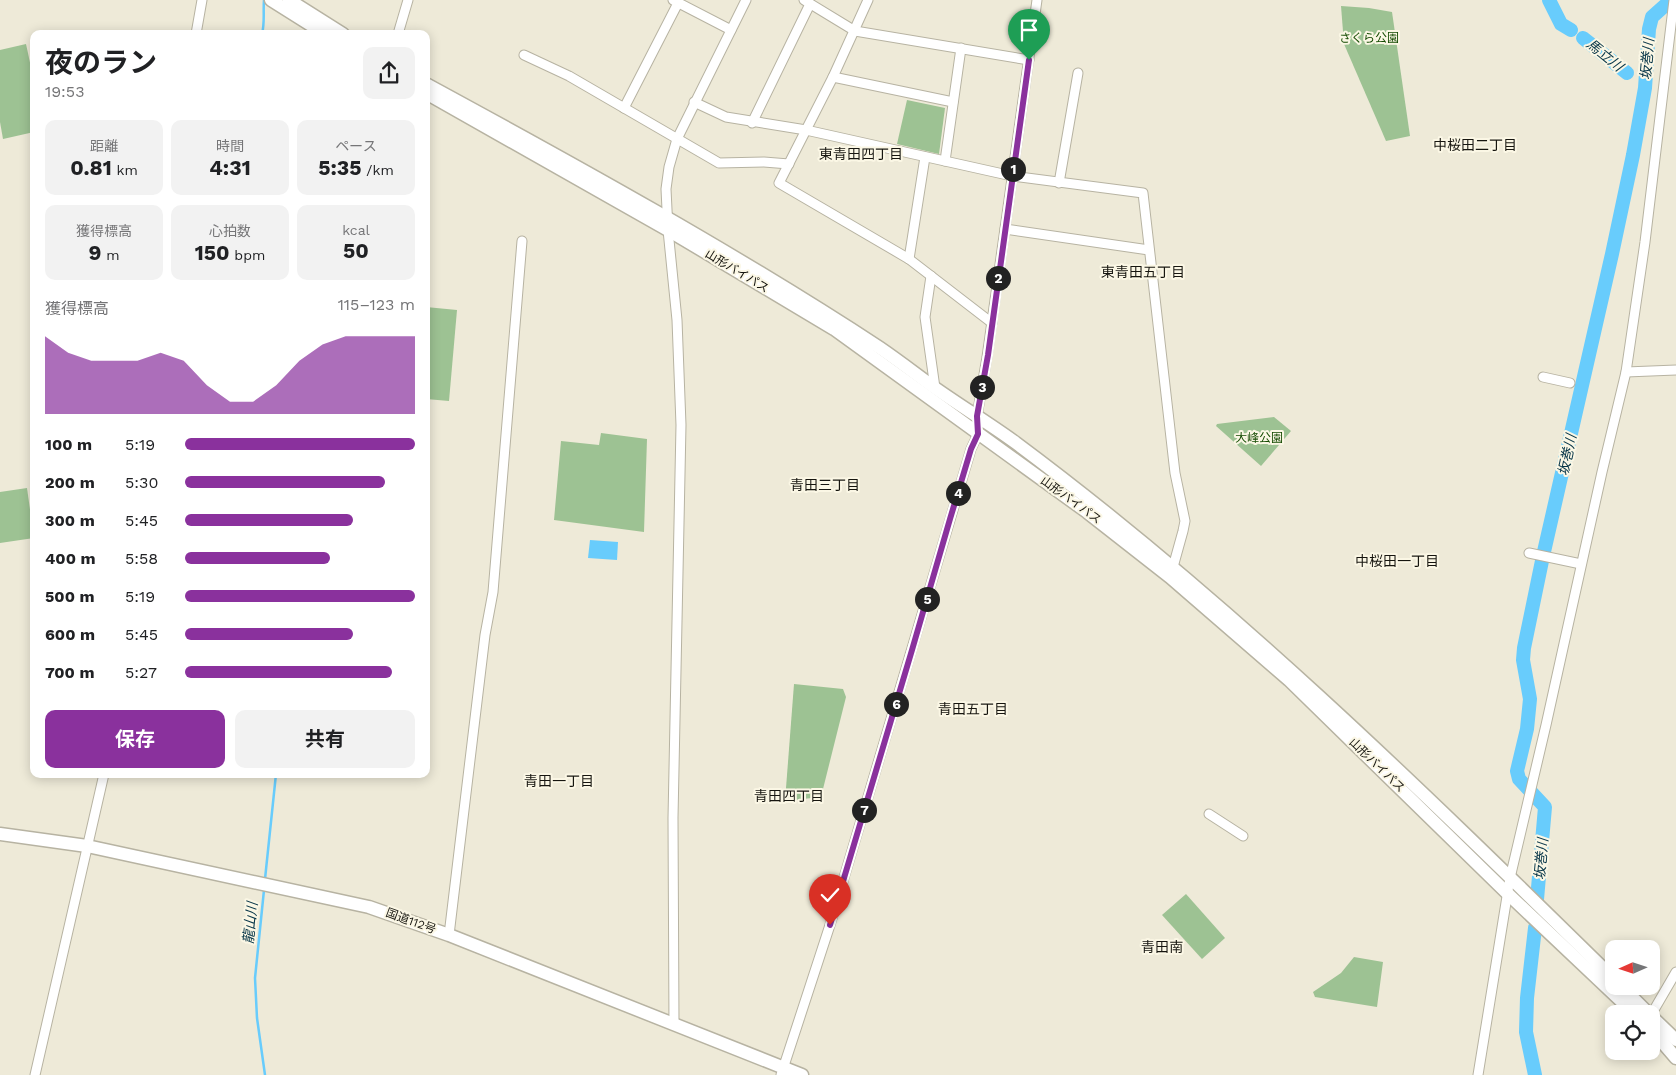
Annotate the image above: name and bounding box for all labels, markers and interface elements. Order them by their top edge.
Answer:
pin [1008,9,1050,60]
icon: arrive [1015,16,1043,44]
park label: さくら公園 [1339,31,1399,45]
water label: 坂巻川 [1637,35,1657,81]
water label: 馬立川 [1584,36,1628,76]
text: 夜のラン [45,46,157,79]
button: share [363,47,415,99]
text: 19:53 [45,82,85,101]
district label: 中桜田二丁目 [1433,137,1517,153]
text: 距離 [90,138,118,154]
text: 時間 [216,138,244,154]
text: ペース [335,138,377,154]
district label: 東青田四丁目 [819,146,903,162]
text: 0.81 [70,155,112,180]
text: 4:31 [209,155,251,180]
text: 5:35 [318,155,362,180]
pin: 1 [1000,156,1026,182]
text: 1 [1010,161,1017,177]
text: km [112,162,138,178]
text: /km [362,162,394,178]
text: kcal [342,222,370,238]
text: 獲得標高 [76,223,132,239]
text: 心拍数 [209,223,251,239]
text: 50 [343,238,369,263]
text: 9 [88,240,101,265]
text: 150 [195,240,230,265]
text: m [101,247,120,263]
text: bpm [230,247,265,263]
street label: 山形バイパス [703,247,771,295]
district label: 東青田五丁目 [1101,264,1185,280]
pin: 2 [986,266,1010,290]
text: 2 [994,270,1003,286]
text: 115–123 m [338,295,415,314]
text: 獲得標高 [45,299,109,318]
pin: 3 [970,374,994,400]
text: 3 [978,379,987,395]
park label: 大峰公園 [1235,431,1283,445]
water label: 坂巻川 [1555,431,1580,477]
text: 100 m [45,435,92,454]
text: 5:19 [125,435,155,454]
text: 200 m [45,473,95,492]
text: 5:30 [125,473,158,492]
street label: 山形バイパス [1038,473,1104,527]
district label: 青田三丁目 [790,477,860,493]
pin: 4 [946,480,970,506]
text: 4 [954,485,963,501]
text: 300 m [45,511,95,530]
text: 5:45 [125,511,158,530]
text: 400 m [45,549,96,568]
text: 5:58 [125,549,158,568]
district label: 中桜田一丁目 [1355,553,1439,569]
pin: 5 [914,586,940,612]
text: 500 m [45,587,95,606]
text: 5:19 [125,587,155,606]
text: 5 [923,591,932,607]
text: 600 m [45,625,95,644]
text: 5:45 [125,625,158,644]
text: 700 m [45,663,95,682]
text: 5:27 [125,663,157,682]
pin: 6 [884,692,908,716]
text: 6 [892,696,901,712]
district label: 青田五丁目 [938,701,1008,717]
button: 保存 [45,710,225,768]
button: 共有 [235,710,415,768]
street label: 山形バイパス [1346,735,1408,795]
district label: 青田一丁目 [524,773,594,789]
district label: 青田四丁目 [754,788,824,804]
pin: 7 [852,798,876,822]
text: 7 [860,802,869,818]
water label: 坂巻川 [1531,835,1551,881]
pin [809,874,851,925]
icon: check [816,881,844,909]
water label: 龍山川 [240,899,260,945]
street label: 国道112号 [384,905,438,937]
district label: 青田南 [1141,939,1183,955]
north arrow [1605,940,1660,995]
map controls [1605,940,1660,1060]
button: locate [1605,1005,1660,1060]

